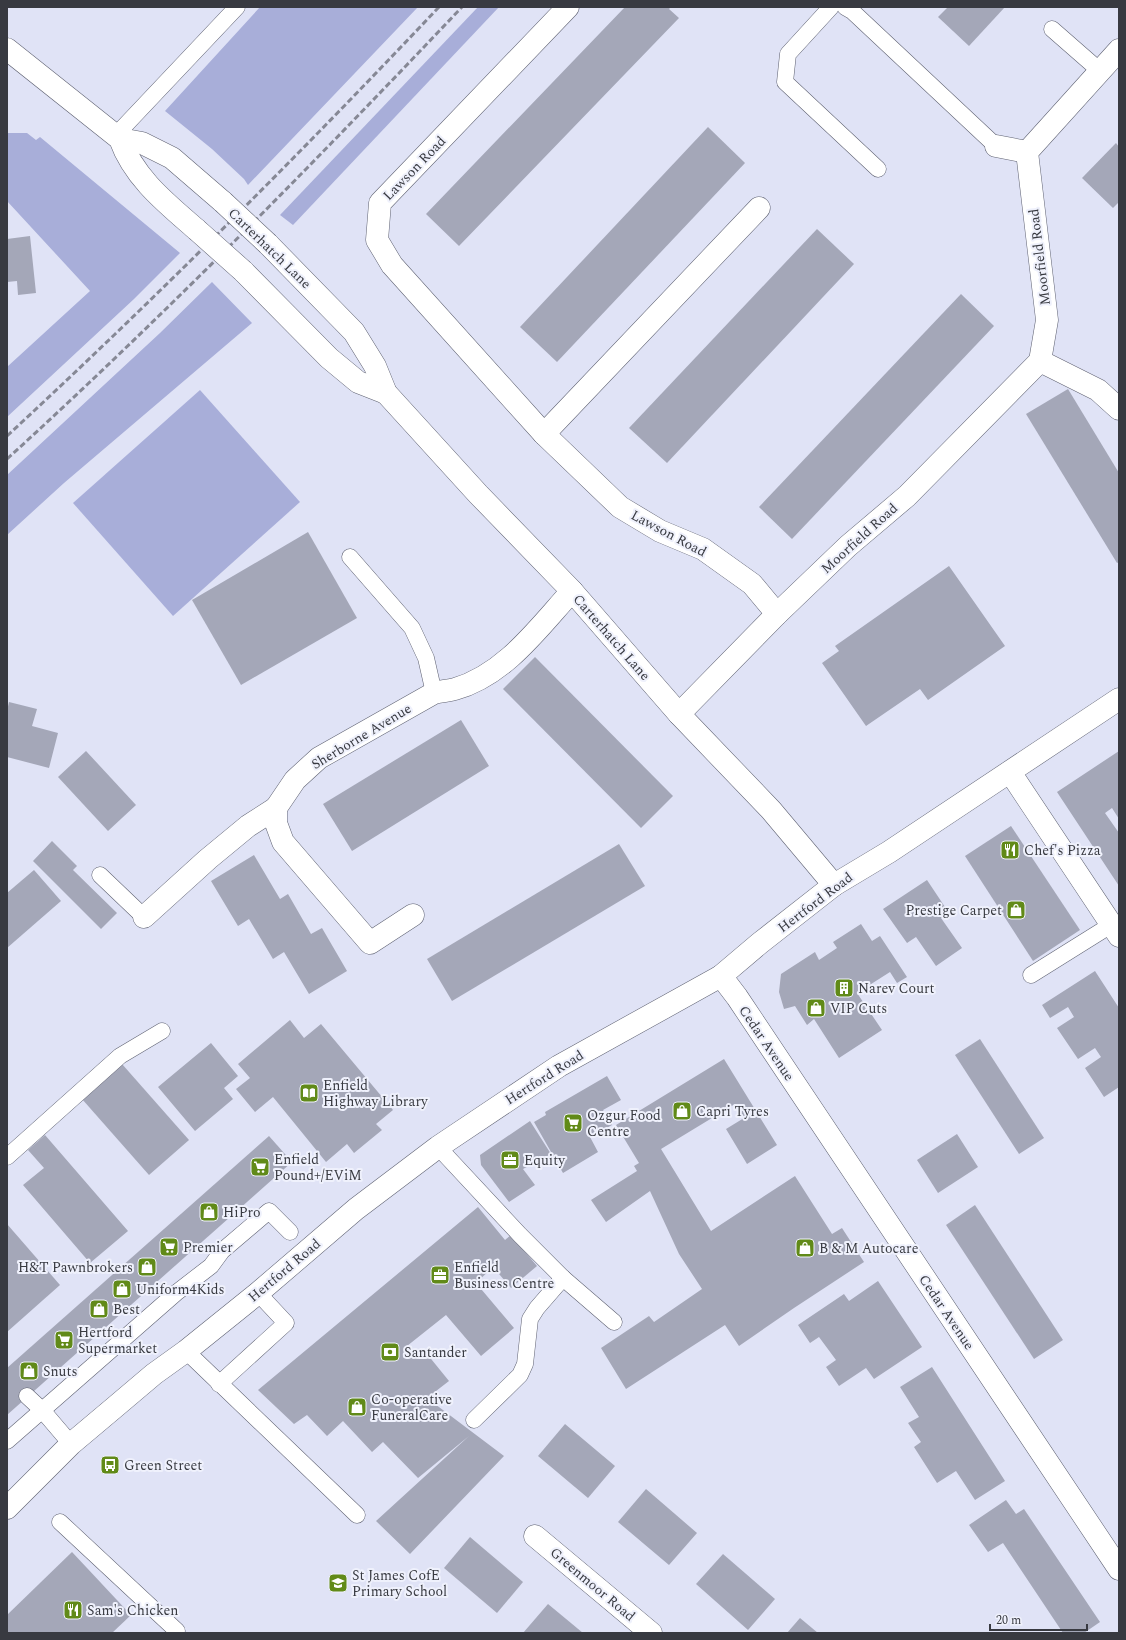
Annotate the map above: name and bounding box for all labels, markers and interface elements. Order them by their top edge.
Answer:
street label: Lawson Road [378,131,451,206]
street label: Carterhatch Lane [223,203,316,294]
street label: Moorfield Road [1023,207,1056,306]
street label: Moorfield Road [816,498,903,579]
street label: Lawson Road [627,505,711,562]
street label: Carterhatch Lane [568,589,655,685]
street label: Sherborne Avenue [307,698,416,775]
restaurant icon: Chef's Pizza [999,839,1021,861]
place label: Chef's Pizza [1024,840,1101,861]
street label: Hertford Road [773,867,857,938]
shop icon: Prestige Carpet [1005,899,1027,921]
place label: Prestige Carpet [906,900,1002,921]
building icon: Narev Court [833,977,855,999]
place label: Narev Court [858,978,935,999]
shop icon: VIP Cuts [805,997,827,1019]
place label: VIP Cuts [830,998,887,1019]
street label: Cedar Avenue [734,1001,800,1085]
street label: Hertford Road [501,1045,588,1110]
place label: Enfield Highway Library [323,1075,429,1112]
library icon: Enfield Highway Library [298,1082,320,1104]
shop icon: Capri Tyres [671,1100,693,1122]
place label: Capri Tyres [696,1101,769,1122]
place label: Ozgur Food Centre [587,1105,661,1142]
supermarket icon: Ozgur Food Centre [562,1112,584,1134]
place label: Enfield Pound+/EViM [274,1149,362,1186]
office icon: Equity [499,1149,521,1171]
place label: Equity [524,1150,566,1171]
supermarket icon: Enfield Pound+/EViM [249,1156,271,1178]
shop icon: HiPro [198,1201,220,1223]
place label: HiPro [223,1202,261,1223]
street label: Hertford Road [243,1233,325,1307]
supermarket icon: Premier [158,1236,180,1258]
place label: Premier [183,1237,233,1258]
shop icon: B & M Autocare [794,1237,816,1259]
place label: B & M Autocare [819,1238,919,1259]
shop icon: H&T Pawnbrokers [136,1256,158,1278]
place label: H&T Pawnbrokers [18,1257,133,1278]
place label: Enfield Business Centre [454,1257,555,1294]
office icon: Enfield Business Centre [429,1264,451,1286]
street label: Cedar Avenue [914,1270,980,1354]
shop icon: Uniform4Kids [111,1278,133,1300]
place label: Uniform4Kids [136,1279,225,1300]
shop icon: Best [88,1298,110,1320]
place label: Best [113,1299,140,1320]
place label: Hertford Supermarket [78,1322,157,1359]
supermarket icon: Hertford Supermarket [53,1329,75,1351]
bank icon: Santander [379,1341,401,1363]
place label: Santander [404,1342,467,1363]
shop icon: Snuts [18,1360,40,1382]
place label: Snuts [43,1361,77,1382]
place label: Co-operative FuneralCare [371,1389,452,1426]
shop icon: Co-operative FuneralCare [346,1396,368,1418]
bus stop icon: Green Street [99,1454,121,1476]
place label: Green Street [124,1455,202,1476]
street label: Greenmoor Road [545,1542,640,1627]
place label: St James CofE Primary School [352,1565,447,1602]
school or university icon: St James CofE Primary School [327,1572,349,1594]
restaurant icon: Sam's Chicken [62,1599,84,1621]
place label: Sam's Chicken [87,1600,178,1621]
scale bar [990,1606,1087,1632]
text: 20 m [996,1611,1021,1630]

